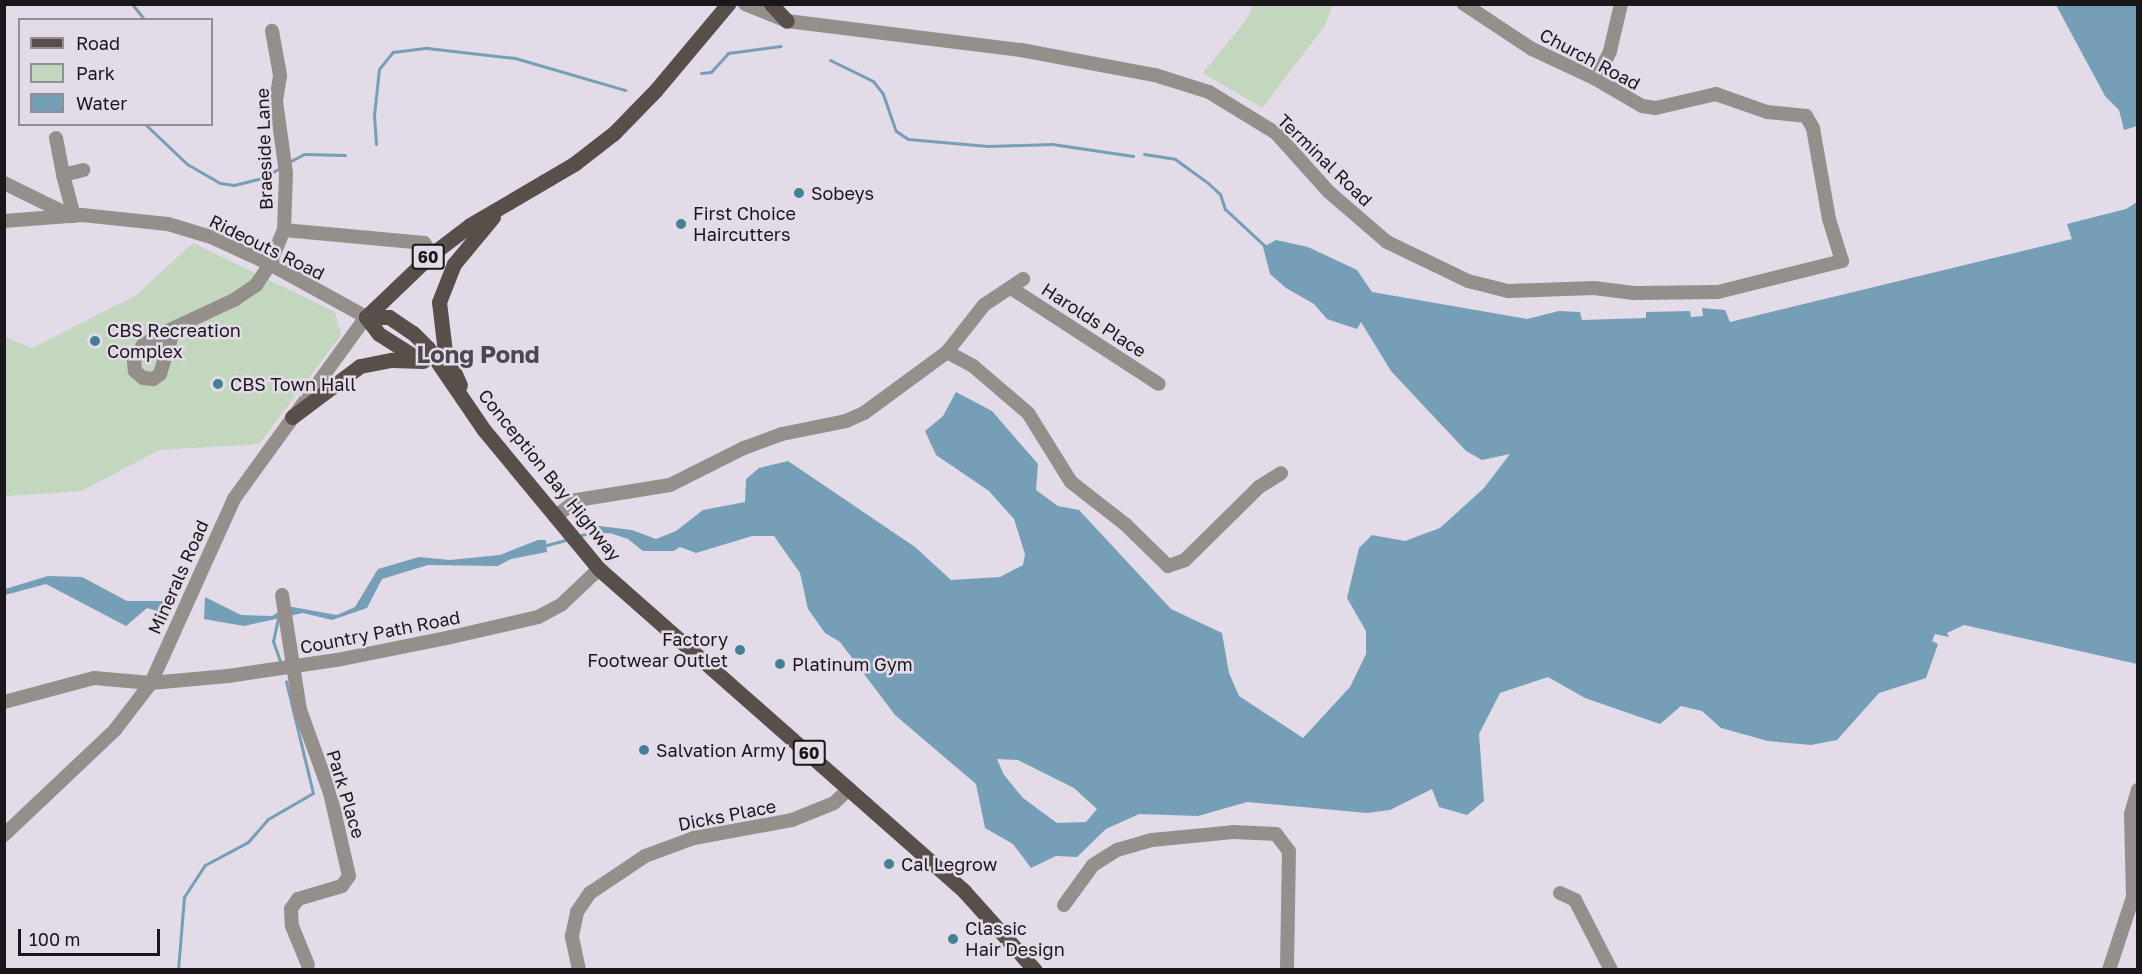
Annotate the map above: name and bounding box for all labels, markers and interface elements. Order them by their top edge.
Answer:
legend [18,18,213,126]
street label: Church Road [1536,24,1644,94]
text: Road [76,32,120,54]
text: Park [76,62,115,84]
street label: Braeside Lane [251,88,277,210]
text: Water [76,92,127,114]
street label: Terminal Road [1273,109,1377,211]
place label: Sobeys [811,182,874,204]
marker: Sobeys [792,186,806,200]
place label: First Choice Haircutters [693,203,796,246]
street label: Rideouts Road [206,210,328,284]
marker: First Choice Haircutters [674,217,688,231]
road number: 60 [412,244,444,270]
street label: Harolds Place [1038,278,1150,362]
place label: CBS Recreation Complex [107,320,241,362]
marker: CBS Recreation Complex [88,334,102,348]
district label: Long Pond [417,340,539,368]
place label: CBS Town Hall [230,373,356,395]
marker: CBS Town Hall [211,377,225,391]
street label: Conception Bay Highway [474,385,626,565]
street label: Minerals Road [143,517,213,637]
street label: Country Path Road [298,606,462,658]
place label: Factory Footwear Outlet [587,629,728,672]
marker: Factory Footwear Outlet [733,643,747,657]
place label: Platinum Gym [792,653,913,675]
marker: Platinum Gym [773,657,787,671]
place label: Salvation Army [656,739,786,761]
road number: 60 [792,740,826,766]
marker: Salvation Army [637,743,651,757]
street label: Park Place [322,747,370,841]
street label: Dicks Place [676,795,778,835]
place label: Cal Legrow [901,853,997,875]
marker: Cal Legrow [882,857,896,871]
scale bar [21,917,164,955]
place label: Classic Hair Design [965,918,1065,960]
text: 100 m [29,928,80,950]
marker: Classic Hair Design [946,932,960,946]

